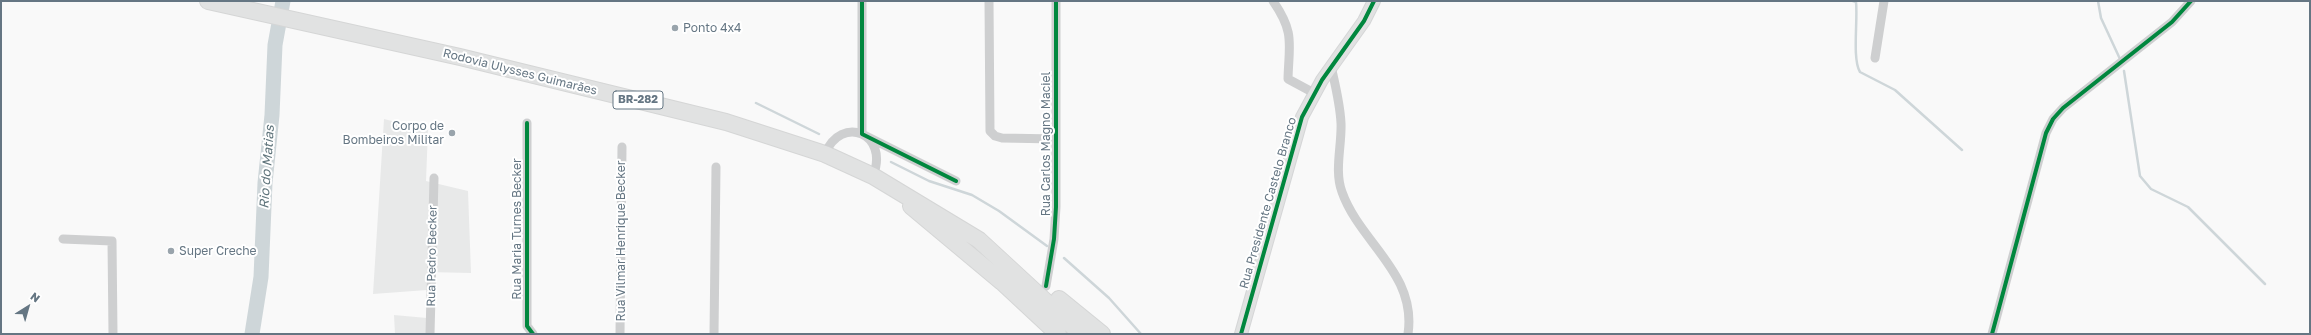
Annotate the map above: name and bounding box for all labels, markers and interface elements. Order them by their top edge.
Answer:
place label: Ponto 4x4 [683,21,741,35]
marker: Ponto 4x4 [670,23,680,33]
street label: Rodovia Ulysses Guimarães [441,46,599,98]
street label: Rua Carlos Magno Maciel [1039,72,1053,216]
road number: BR-282 [613,91,663,109]
street label: Rua Presidente Castelo Branco [1237,116,1299,290]
place label: Corpo de Bombeiros Militar [343,119,444,147]
water label: Rio do Matias [256,125,278,209]
marker: Corpo de Bombeiros Militar [447,128,457,138]
street label: Rua Maria Turnes Becker [510,158,524,300]
street label: Rua Vilmar Henrique Becker [614,161,628,321]
street label: Rua Pedro Becker [424,205,440,307]
place label: Super Creche [179,244,257,258]
marker: Super Creche [166,246,176,256]
north arrow [8,287,48,327]
text: N [28,289,43,305]

